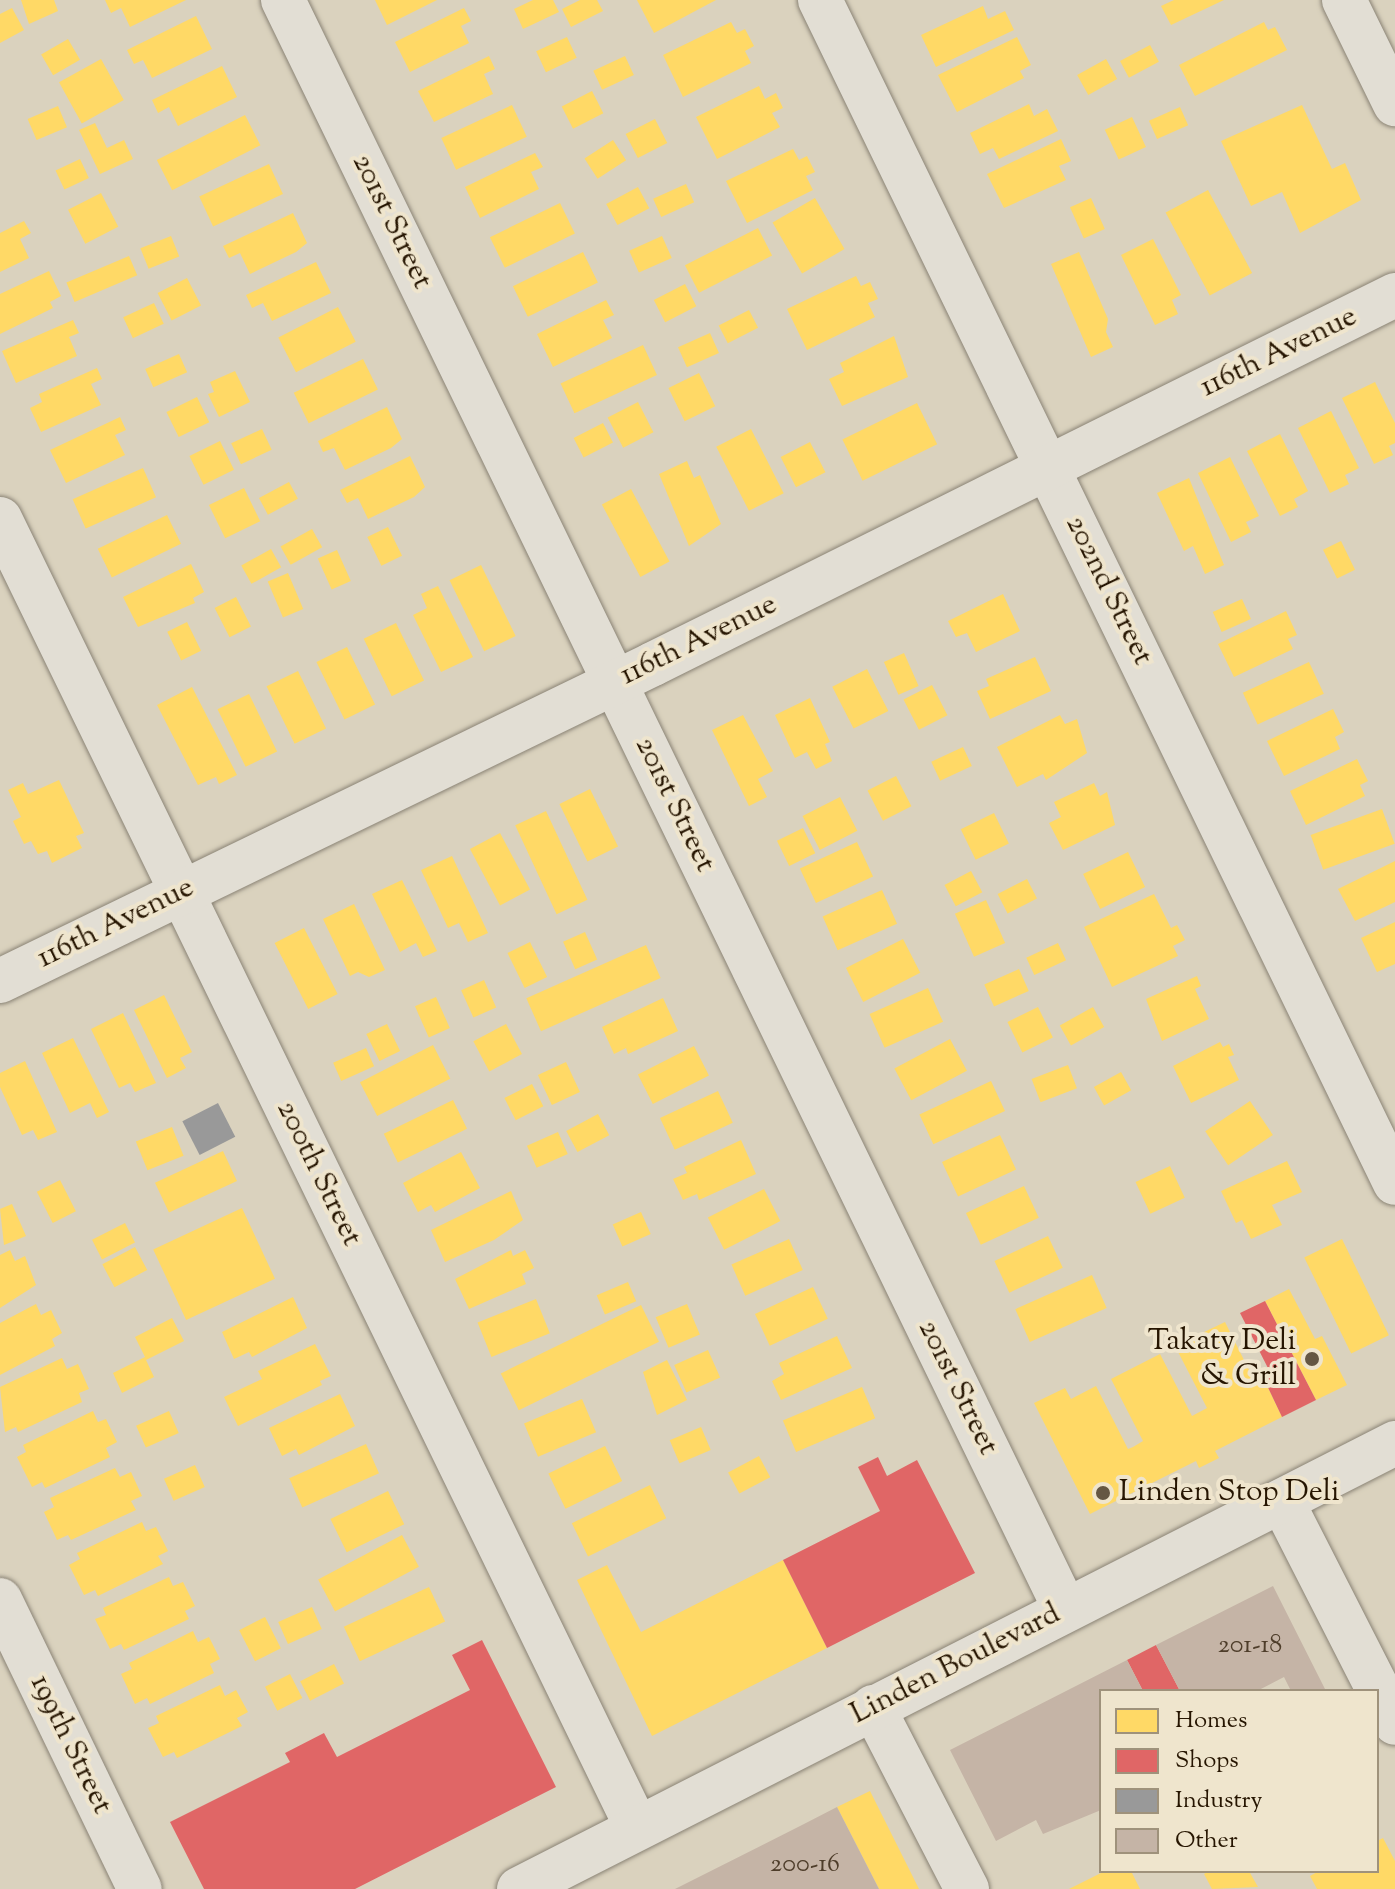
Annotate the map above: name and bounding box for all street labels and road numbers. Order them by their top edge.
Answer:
street label: 201st Street [343,149,439,295]
street label: 116th Avenue [1195,300,1363,406]
street label: 202nd Street [1056,510,1160,672]
street label: 116th Avenue [615,588,783,694]
street label: 201st Street [626,732,722,878]
street label: 116th Avenue [32,871,200,977]
street label: 200th Street [267,1095,369,1253]
street label: 201st Street [909,1315,1005,1461]
street label: Linden Boulevard [845,1597,1067,1733]
street label: 199th Street [21,1669,119,1821]

